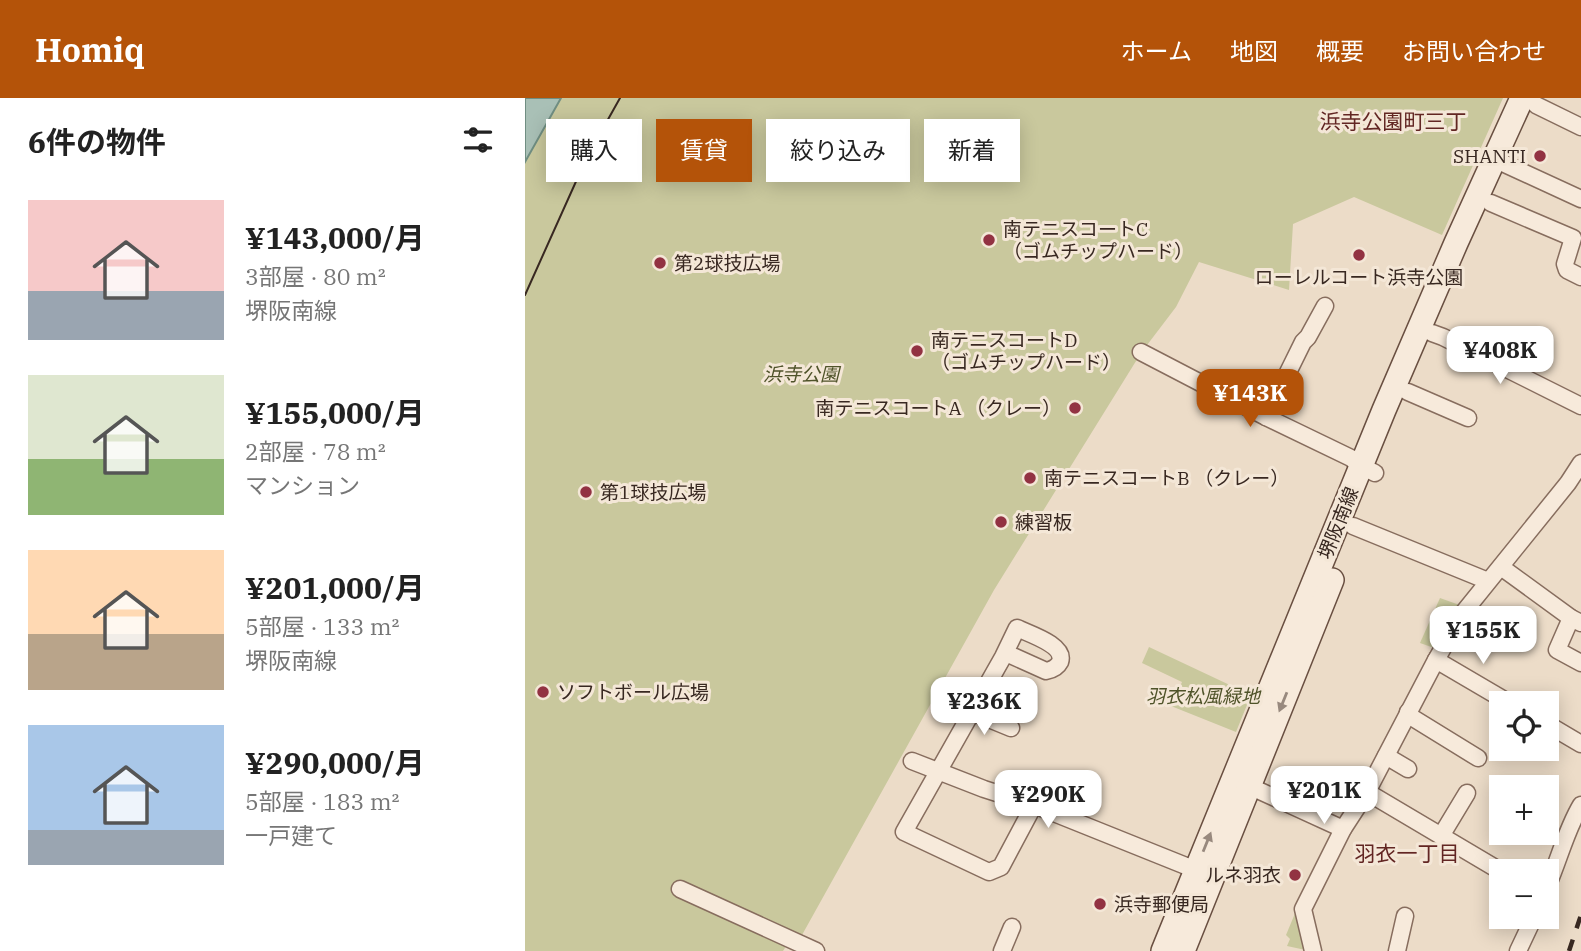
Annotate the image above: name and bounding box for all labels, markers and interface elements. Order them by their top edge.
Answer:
text: Homiq [35,28,145,71]
text: ホーム [1121,35,1192,67]
text: 地図 [1230,35,1278,67]
text: 概要 [1316,35,1364,67]
text: お問い合わせ [1402,35,1546,67]
district label: 浜寺公園町三丁 [1320,107,1467,135]
chip: 購入 [546,119,642,182]
chip: 賃貸 [656,119,752,182]
chip: 絞り込み [766,119,910,182]
chip: 新着 [924,119,1020,182]
icon: filters [459,121,497,159]
text: 6件の物件 [28,122,166,161]
place label: SHANTI [1453,144,1526,168]
marker: SHANTI [1532,148,1548,164]
place label: 南テニスコートC （ゴムチップハード） [1003,217,1193,263]
text: ¥143,000/月 [245,218,425,257]
icon: home [84,228,168,312]
marker: 南テニスコートC （ゴムチップハード） [981,232,997,248]
marker: ローレルコート浜寺公園 [1351,247,1367,263]
place label: 第2球技広場 [674,251,780,275]
marker: 第2球技広場 [652,255,668,271]
text: 3部屋 · 80 m² [245,261,386,291]
place label: ローレルコート浜寺公園 [1255,265,1463,289]
text: 堺阪南線 [245,295,337,325]
pin: ¥408K [1451,327,1549,386]
place label: 南テニスコートD （ゴムチップハード） [931,328,1121,374]
text: ¥408K [1463,334,1537,364]
marker: 南テニスコートD （ゴムチップハード） [909,343,925,359]
park label: 浜寺公園 [763,362,842,386]
pin: ¥143K [1201,370,1299,429]
text: ¥143K [1213,377,1287,407]
text: ¥155,000/月 [245,393,425,432]
place label: 南テニスコートA （クレー） [816,396,1061,420]
marker: 南テニスコートA （クレー） [1067,400,1083,416]
icon: home [84,403,168,487]
text: 2部屋 · 78 m² [245,436,386,466]
place label: 南テニスコートB （クレー） [1044,466,1289,490]
text: マンション [245,470,360,500]
marker: 南テニスコートB （クレー） [1022,470,1038,486]
place label: 第1球技広場 [600,480,706,504]
street label: 堺阪南線 [1313,483,1363,563]
marker: 第1球技広場 [578,484,594,500]
place label: 練習板 [1015,510,1072,534]
marker: 練習板 [993,514,1009,530]
text: ¥201,000/月 [245,568,425,607]
icon: home [84,578,168,662]
pin: ¥155K [1434,606,1532,666]
text: 5部屋 · 133 m² [245,611,400,641]
text: ¥155K [1446,614,1520,644]
text: 堺阪南線 [245,645,337,675]
pin: ¥236K [935,678,1033,737]
place label: ソフトボール広場 [557,680,709,704]
marker: ソフトボール広場 [535,684,551,700]
park label: 羽衣松風緑地 [1146,684,1262,708]
text: ¥236K [947,685,1021,715]
map controls [1489,691,1559,929]
button: locate [1489,691,1559,761]
one-way arrow [1277,692,1288,713]
text: ¥290,000/月 [245,743,425,782]
icon: home [84,753,168,837]
pin: ¥201K [1275,766,1373,826]
pin: ¥290K [999,770,1097,830]
text: ¥201K [1287,774,1361,804]
button: + [1489,775,1559,845]
text: ¥290K [1011,778,1085,808]
text: 5部屋 · 183 m² [245,786,400,816]
text: 一戸建て [245,820,337,850]
one-way arrow [1202,832,1213,853]
district label: 羽衣一丁目 [1355,839,1460,867]
button: − [1489,859,1559,929]
place label: ルネ羽衣 [1205,863,1281,887]
marker: ルネ羽衣 [1287,867,1303,883]
place label: 浜寺郵便局 [1114,892,1209,916]
marker: 浜寺郵便局 [1092,896,1108,912]

